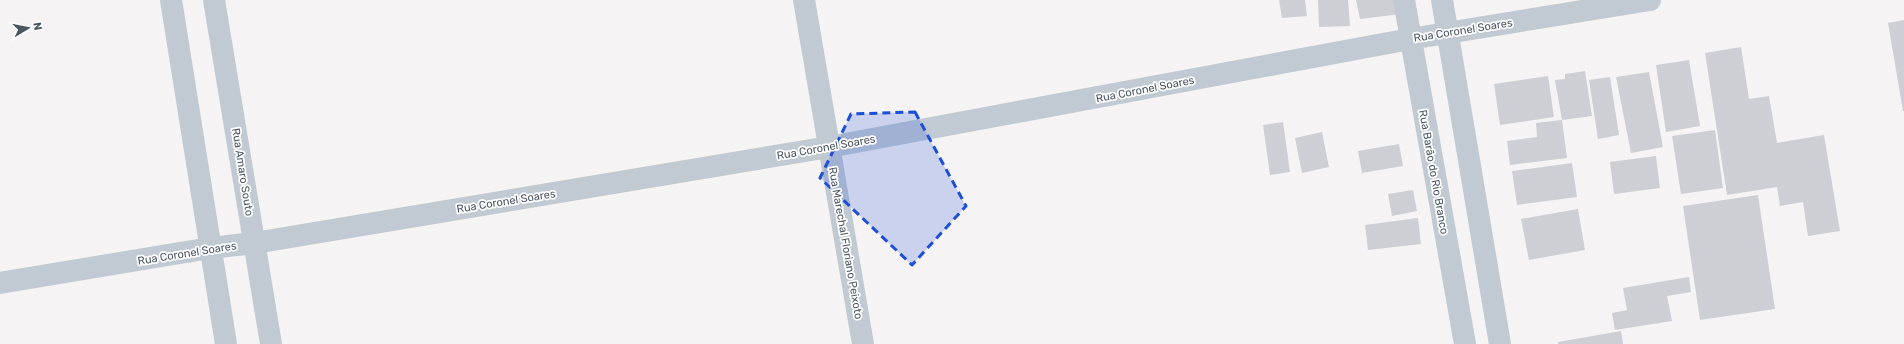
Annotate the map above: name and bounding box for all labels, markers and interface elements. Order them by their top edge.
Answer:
north arrow [8,8,48,48]
street label: Rua Coronel Soares [1413,16,1514,45]
text: N [30,21,44,31]
street label: Rua Coronel Soares [1095,74,1196,105]
street label: Rua Barão do Rio Branco [1416,109,1451,235]
street label: Rua Amaro Souto [229,127,256,217]
street label: Rua Coronel Soares [776,132,877,163]
street label: Rua Marechal Floriano Peixoto [826,166,865,320]
street label: Rua Coronel Soares [456,187,557,216]
street label: Rua Coronel Soares [137,239,238,268]

